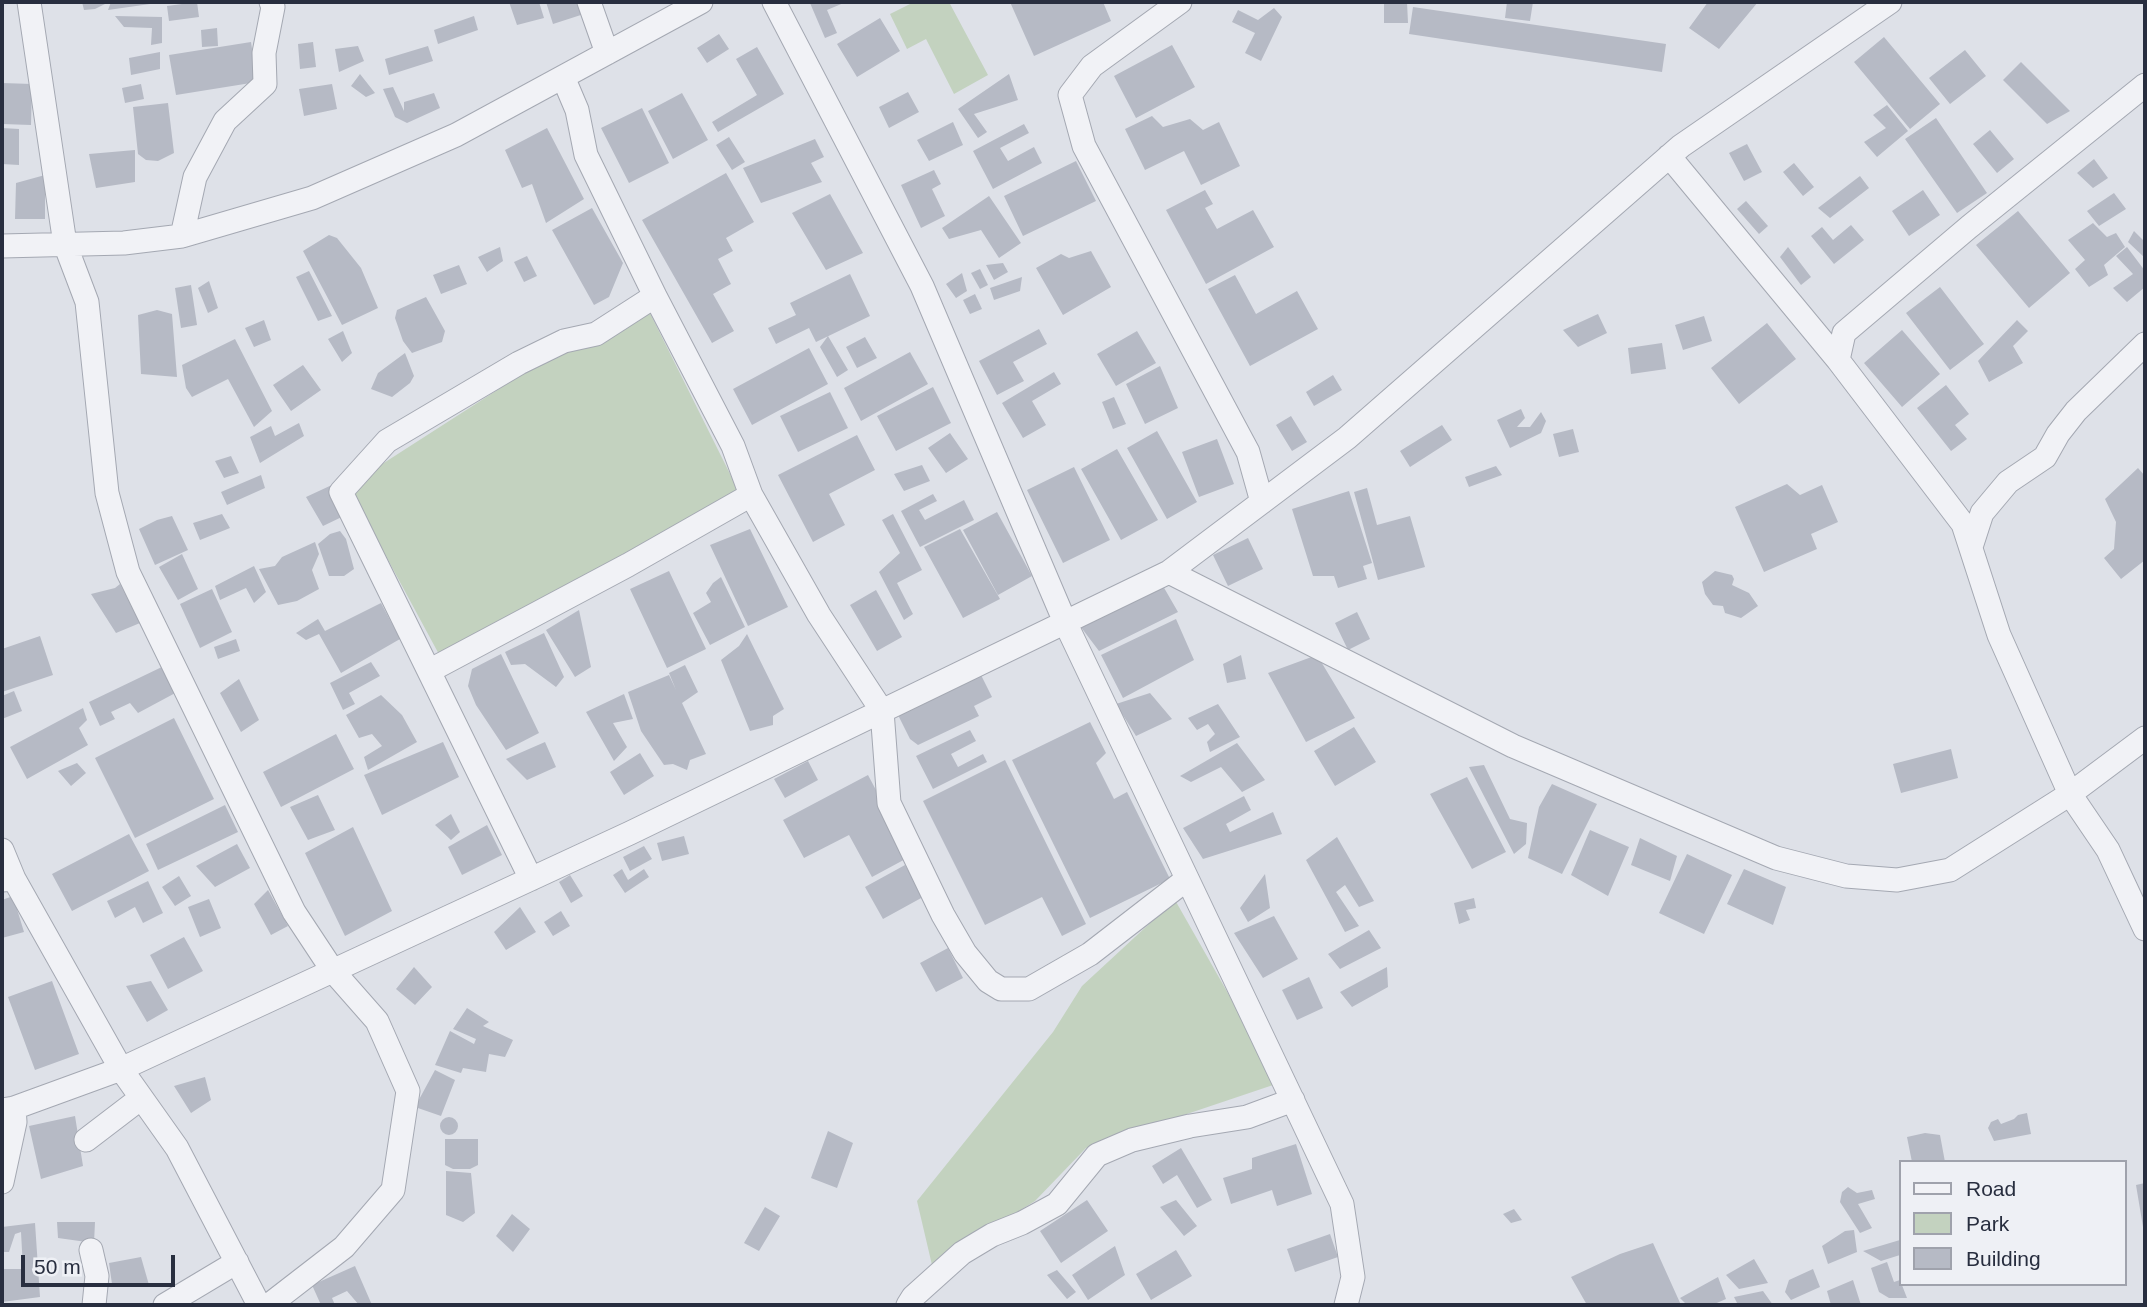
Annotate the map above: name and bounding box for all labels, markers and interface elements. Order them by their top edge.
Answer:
legend [1898,1160,2126,1286]
text: Road [1966,1177,2016,1200]
text: Park [1966,1212,2009,1235]
scale bar [24,1240,178,1284]
text: Building [1966,1247,2041,1270]
text: 50 m [34,1255,81,1278]

